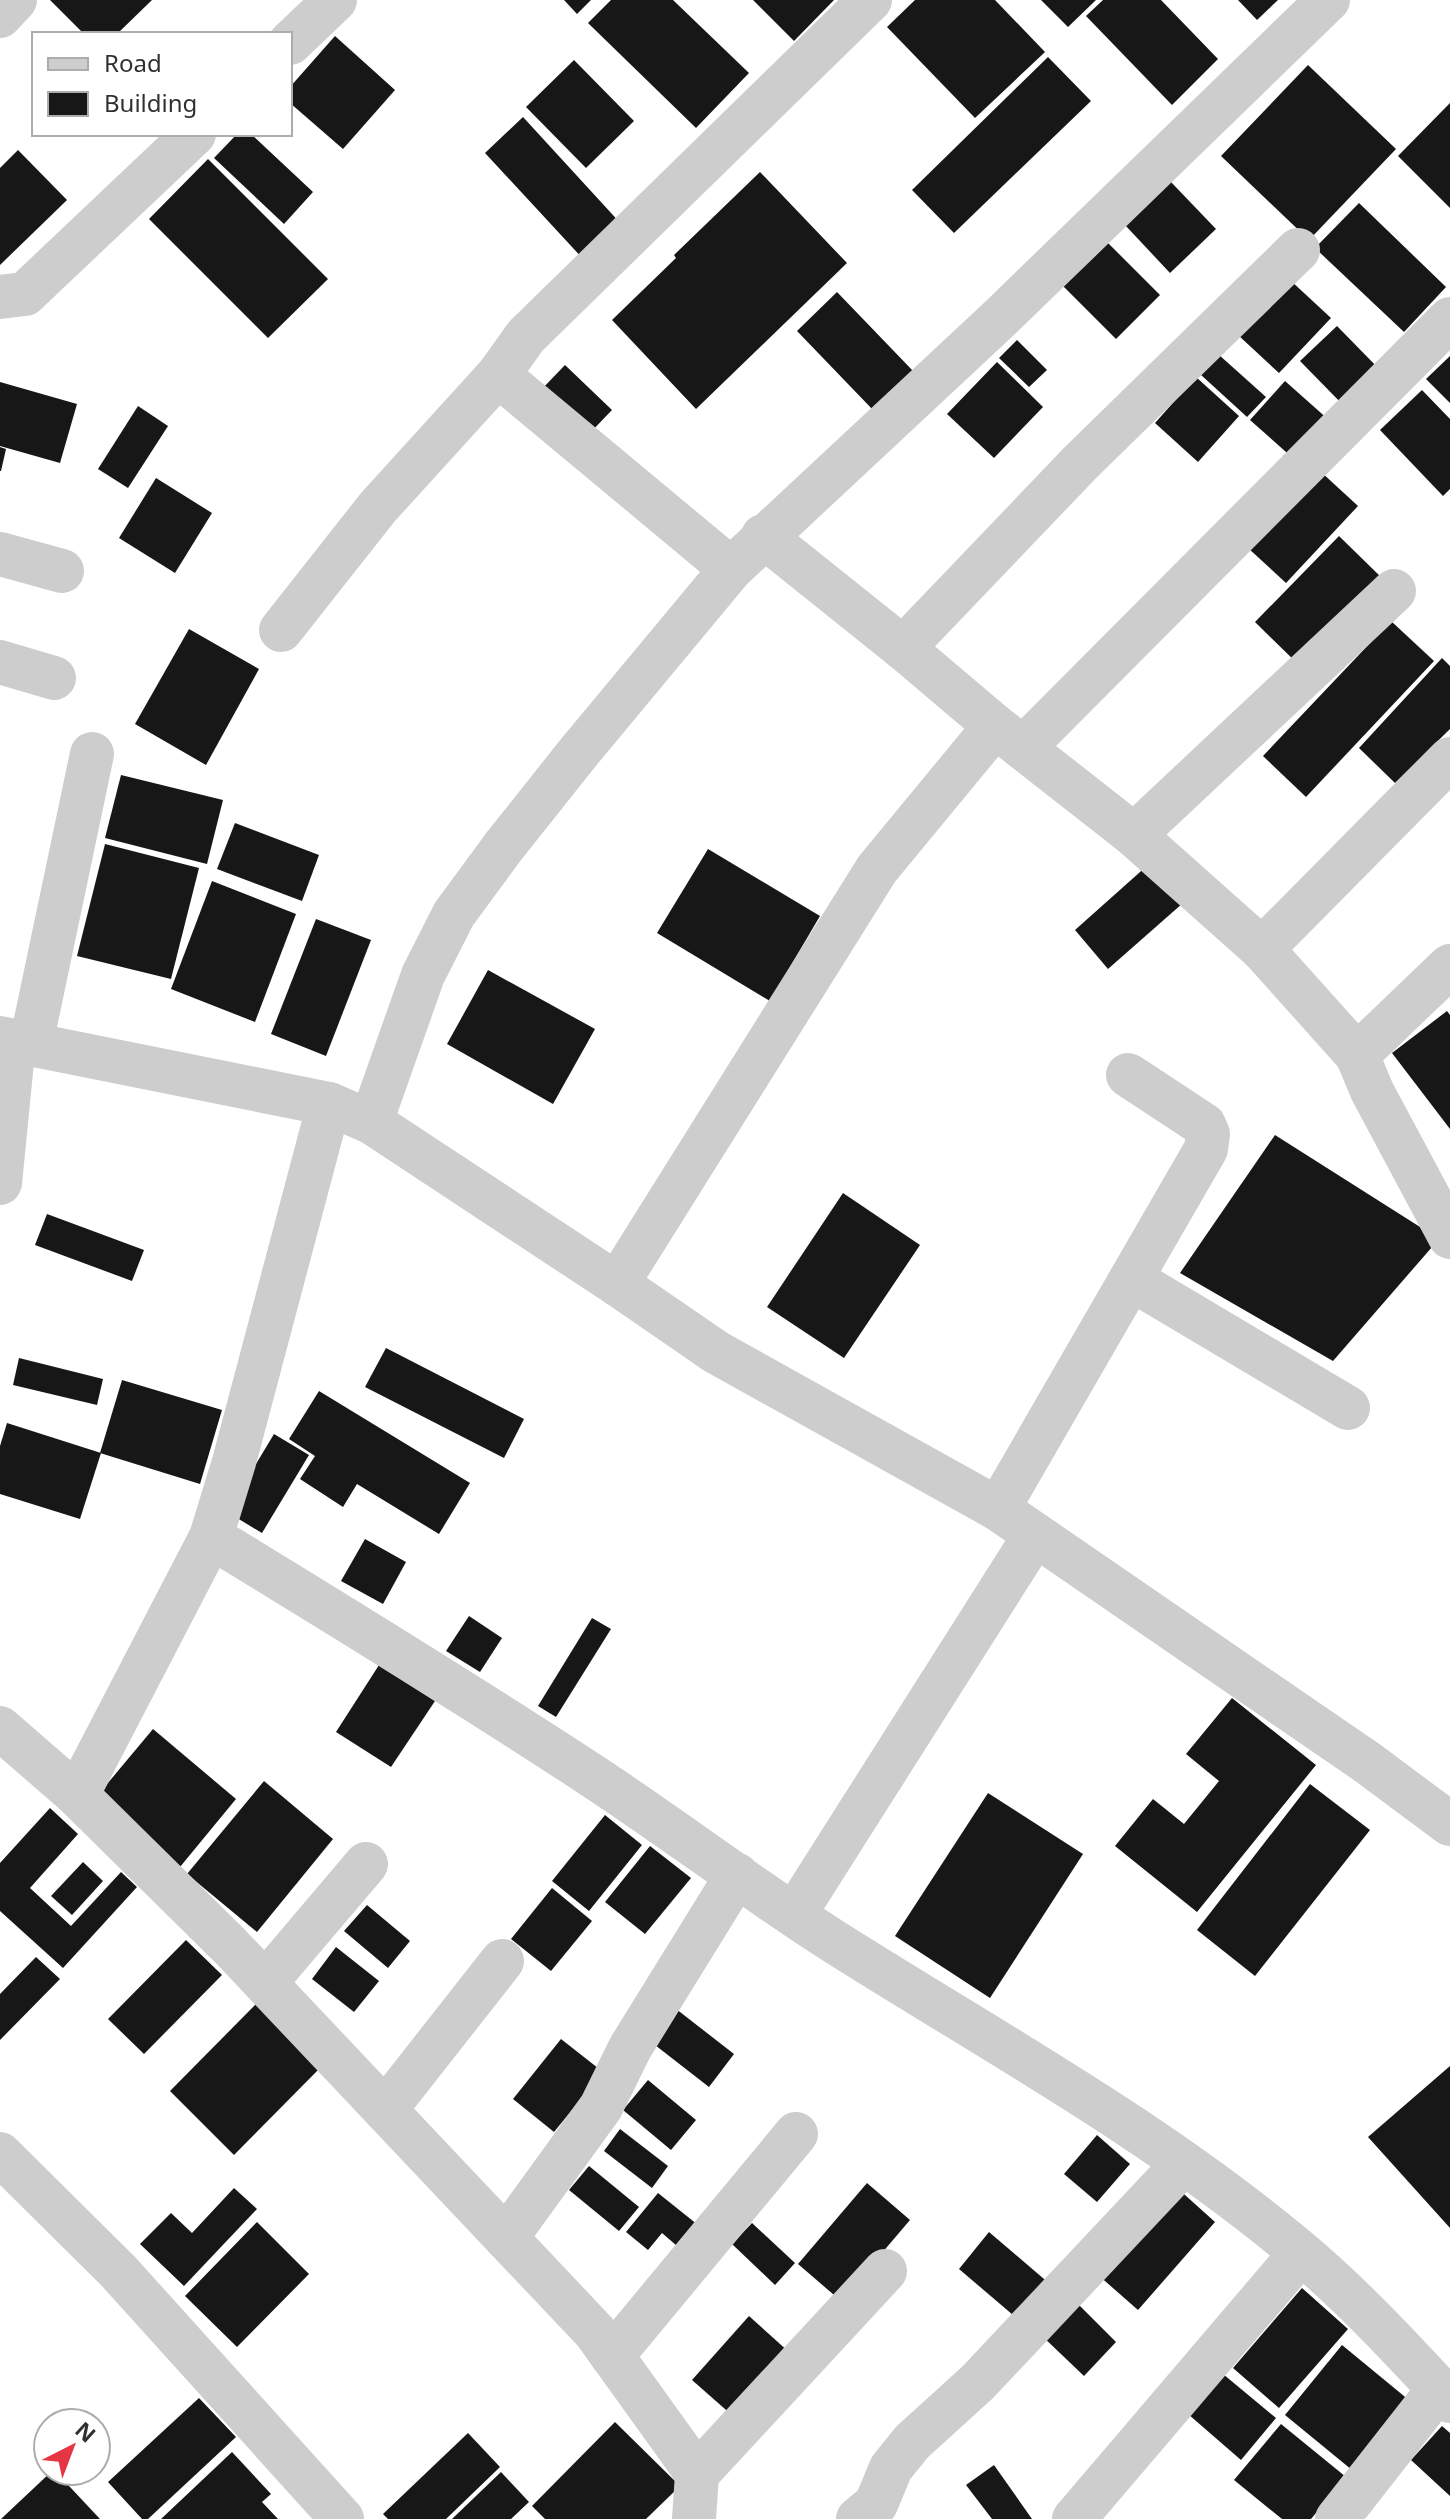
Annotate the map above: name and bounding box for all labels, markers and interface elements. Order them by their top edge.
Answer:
legend [32,32,292,136]
text: Road [104,46,162,79]
text: Building [104,86,197,119]
north arrow [32,2407,112,2487]
text: N [69,2414,103,2449]

